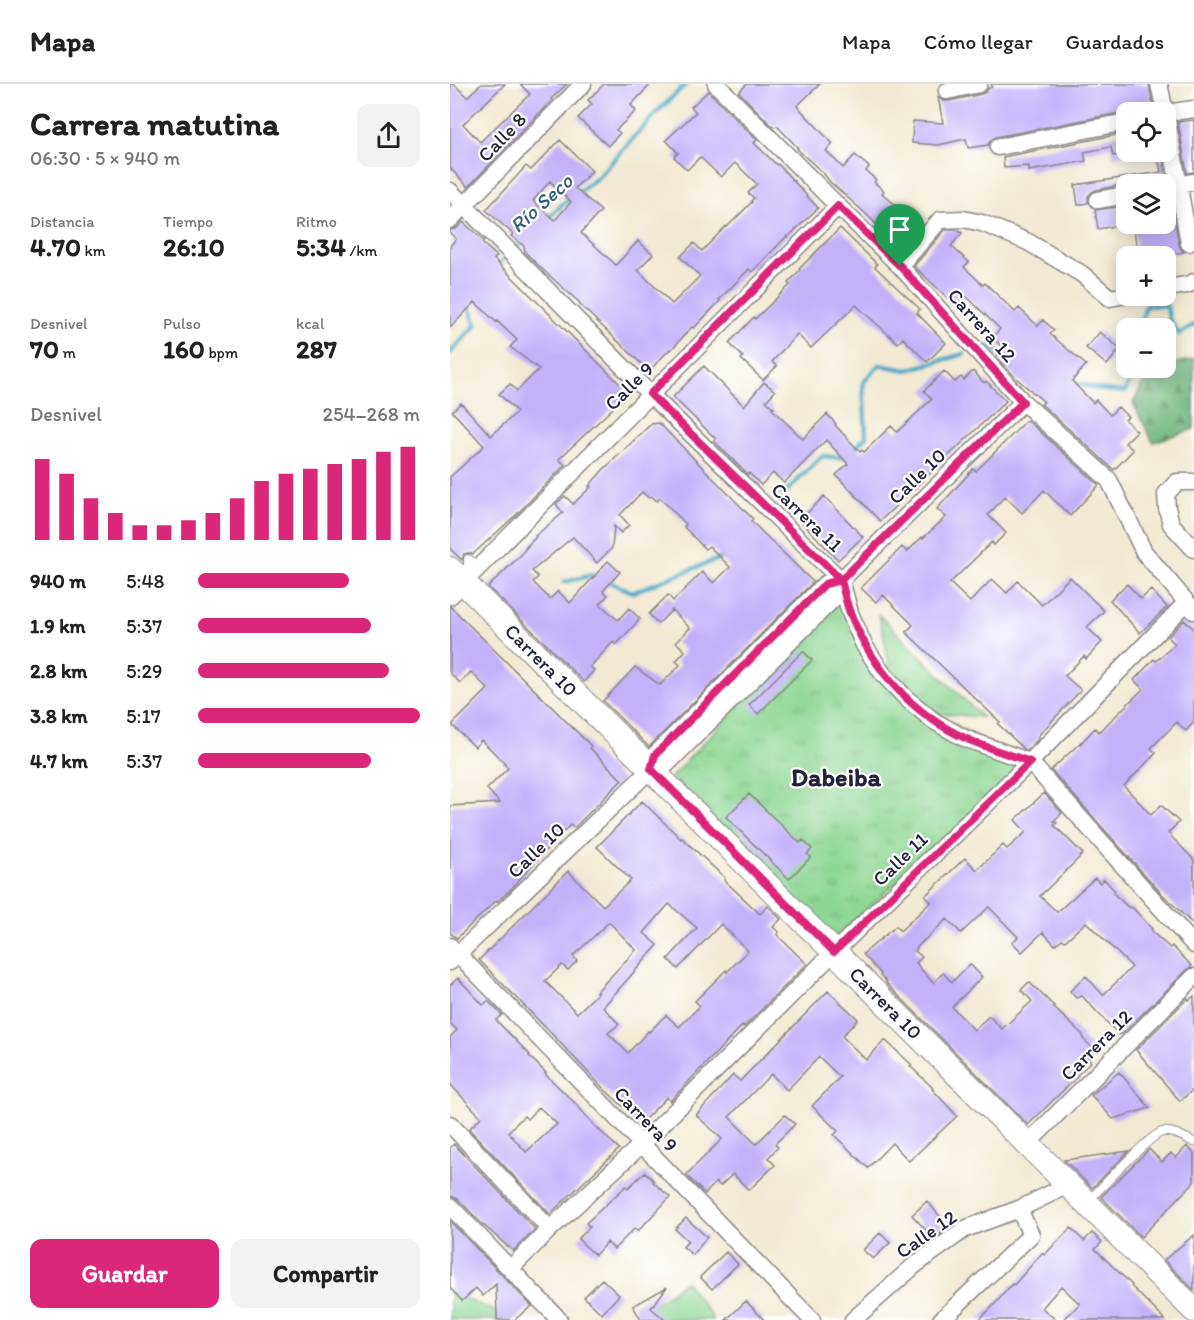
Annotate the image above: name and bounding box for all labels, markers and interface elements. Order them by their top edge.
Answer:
text: Mapa [30,24,95,58]
text: Mapa [842,29,891,54]
text: Cómo llegar [924,29,1033,54]
text: Guardados [1066,29,1164,54]
map controls [1116,102,1176,378]
button: locate [1116,102,1176,162]
text: Carrera matutina [30,104,279,143]
button: share [357,104,420,167]
street label: Calle 8 [473,107,531,167]
text: 06:30 · 5 × 940 m [30,146,180,170]
water label: Río Seco [504,167,579,238]
button: layers [1116,174,1176,234]
pin [874,204,925,266]
text: Distancia [30,212,95,231]
text: Tiempo [163,212,213,231]
text: Ritmo [296,212,337,231]
icon: arrive [883,213,916,246]
text: 4.70 [30,231,81,263]
text: 26:10 [163,231,225,263]
text: 5:34 [296,231,346,263]
text: km [81,241,106,260]
text: /km [346,241,377,260]
button: + [1116,246,1176,306]
street label: Carrera 12 [943,283,1022,367]
text: Desnivel [30,314,88,333]
text: Pulso [163,314,201,333]
text: kcal [296,314,324,333]
button: − [1116,318,1176,378]
text: 70 [30,333,59,365]
text: 160 [163,333,205,365]
text: 287 [296,333,337,365]
text: m [59,343,76,362]
text: bpm [205,343,238,362]
street label: Calle 9 [600,357,658,415]
text: Desnivel [30,402,102,426]
text: 254–268 m [322,402,420,426]
street label: Calle 10 [883,443,951,509]
street label: Carrera 11 [766,477,848,557]
text: 940 m [30,569,86,593]
text: 5:48 [126,569,164,593]
text: 1.9 km [30,614,86,638]
text: 5:37 [126,614,162,638]
street label: Carrera 10 [500,619,583,701]
text: 2.8 km [30,659,87,683]
text: 5:29 [126,659,162,683]
text: 3.8 km [30,704,88,728]
text: 5:17 [126,704,161,728]
text: 4.7 km [30,749,88,773]
text: 5:37 [126,749,162,773]
district label: Dabeiba [791,761,882,793]
street label: Calle 10 [502,817,570,883]
street label: Calle 11 [868,827,932,891]
street label: Carrera 10 [844,962,927,1044]
street label: Carrera 12 [1055,1004,1137,1086]
street label: Carrera 9 [609,1081,683,1157]
street label: Calle 12 [891,1204,961,1263]
button: Guardar [30,1239,219,1308]
button: Compartir [231,1239,420,1308]

